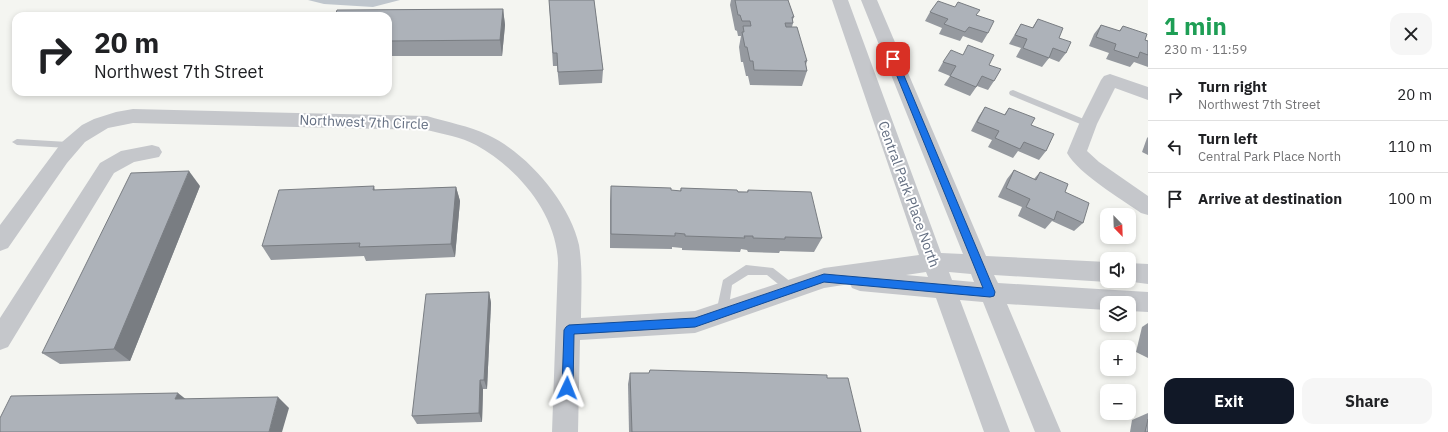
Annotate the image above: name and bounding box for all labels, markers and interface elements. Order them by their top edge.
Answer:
text: 1 min [1164,10,1227,42]
button: close [1390,13,1432,55]
text: 20 m [94,24,159,61]
icon: right [28,28,80,80]
text: 230 m · 11:59 [1164,41,1247,58]
pin [876,42,910,76]
icon: arrive [882,48,904,70]
text: Northwest 7th Street [94,60,264,83]
text: Turn right [1198,77,1267,96]
icon: right [1164,84,1186,106]
text: 20 m [1397,85,1432,104]
text: Northwest 7th Street [1198,96,1321,113]
street label: Northwest 7th Circle [299,111,429,133]
street label: Central Park Place North [874,119,944,269]
text: Turn left [1198,129,1258,148]
icon: left [1164,136,1186,158]
text: 110 m [1388,137,1432,156]
text: Central Park Place North [1198,148,1341,165]
icon: arrive [1164,188,1186,210]
text: Arrive at destination [1198,189,1342,208]
text: 100 m [1388,189,1432,208]
north arrow [1100,208,1136,244]
map controls [1100,208,1136,420]
button: sound [1100,252,1136,288]
button: layers [1100,296,1136,332]
button: + [1100,340,1136,376]
position arrow [546,367,588,409]
button: Exit [1164,378,1294,424]
button: Share [1302,378,1432,424]
button: − [1100,384,1136,420]

